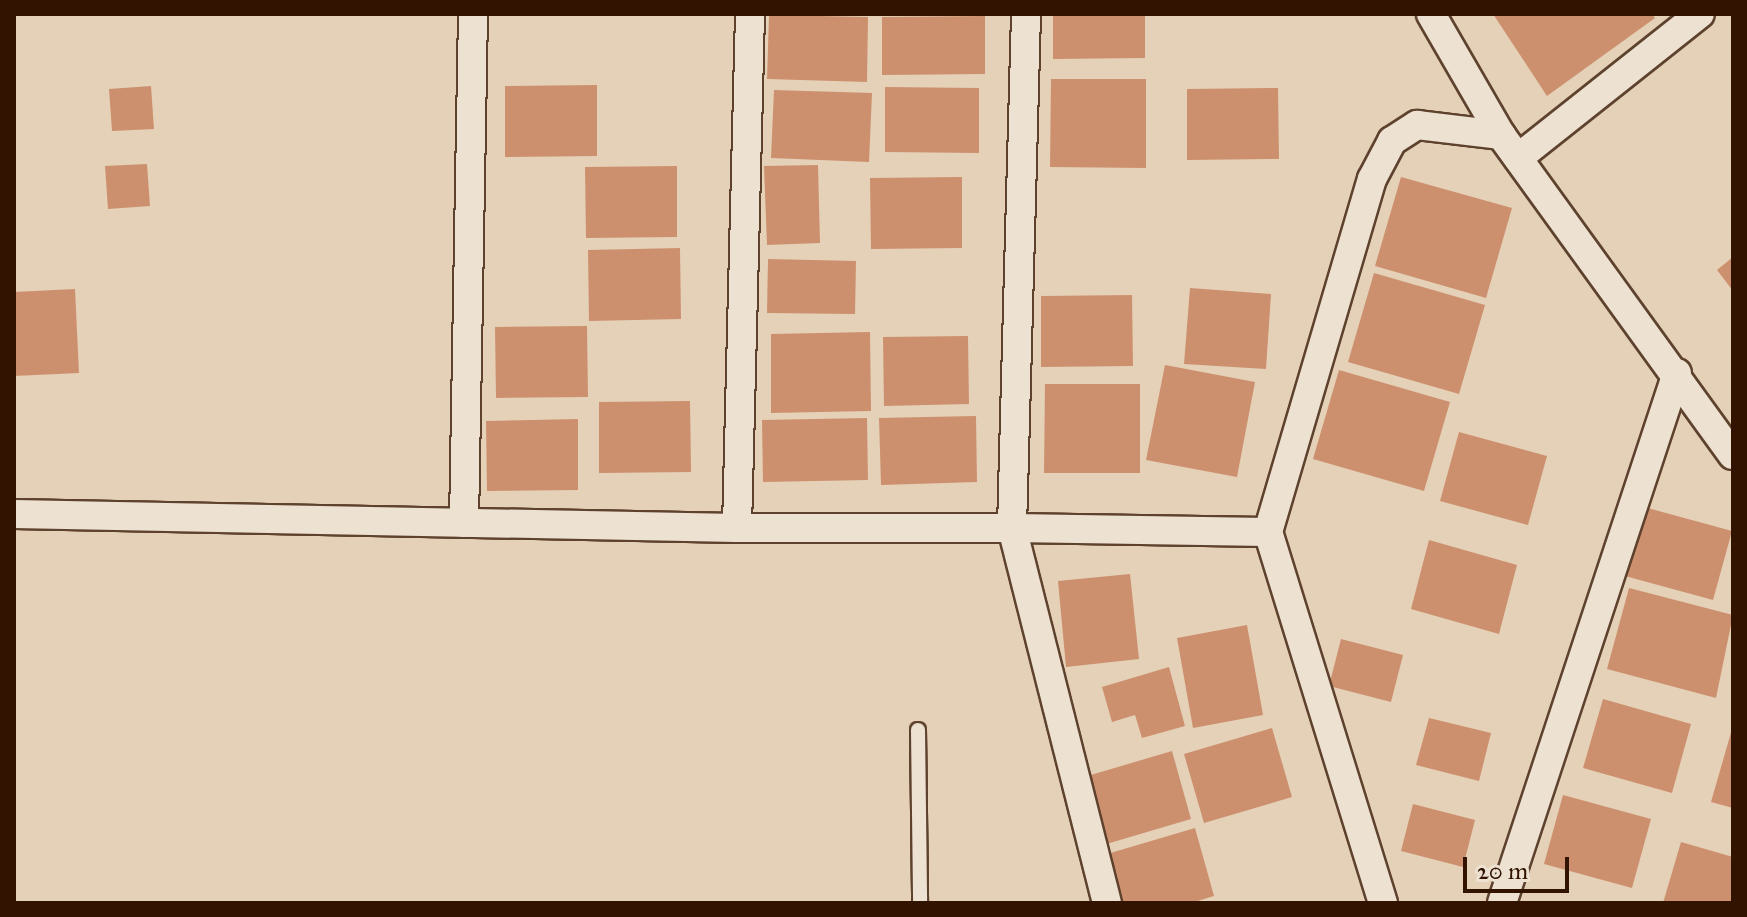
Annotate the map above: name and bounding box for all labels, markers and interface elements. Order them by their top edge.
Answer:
scale bar [1467,841,1573,891]
text: 20 m [1477,856,1528,886]

